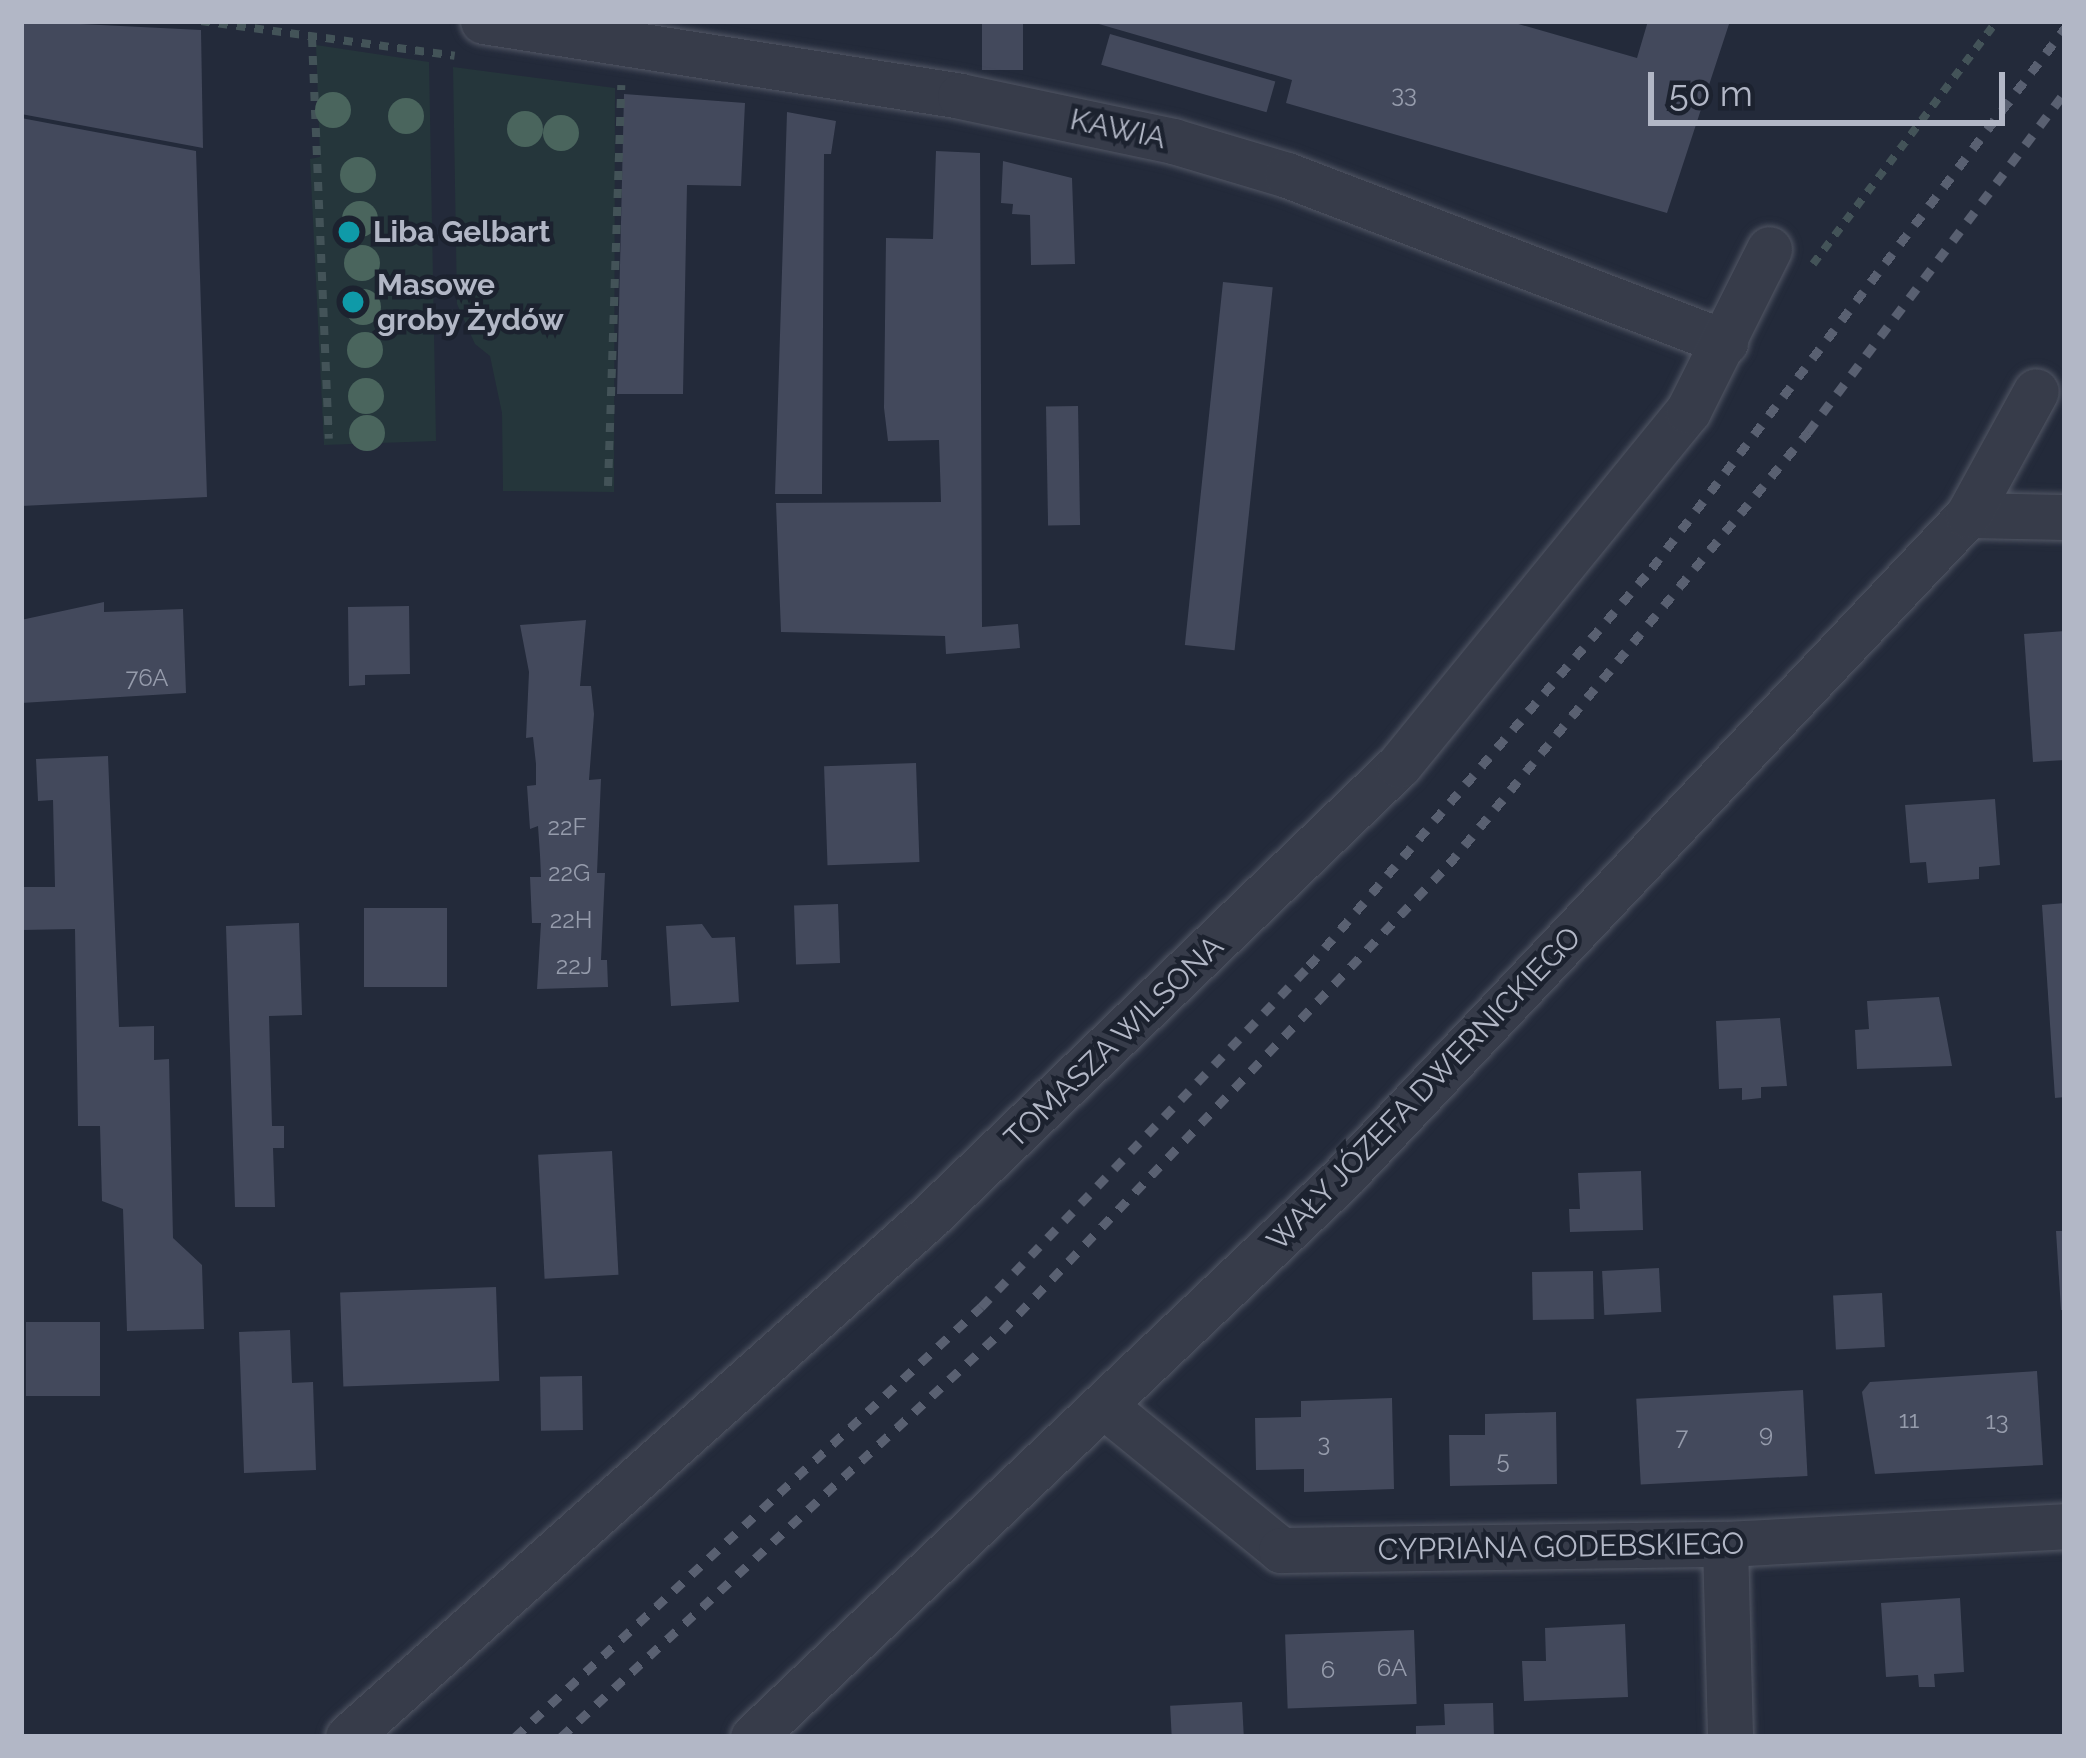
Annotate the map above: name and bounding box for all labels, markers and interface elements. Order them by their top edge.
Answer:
scale bar [1654,48,2011,122]
text: 50 m [1669,72,1753,114]
house number: 33 [1391,80,1417,108]
street label: KAWIA [1067,101,1169,157]
place label: Liba Gelbart [373,214,550,250]
marker: Liba Gelbart [336,219,362,245]
place label: Masowe groby Żydów [377,267,564,338]
marker: Masowe groby Żydów [340,289,366,315]
house number: 76A [125,664,169,692]
house number: 22F [547,813,587,841]
house number: 22G [548,859,590,887]
house number: 22H [550,906,592,934]
street label: WAŁY JÓZEFA DWERNICKIEGO [1259,919,1589,1259]
street label: TOMASZA WILSONA [997,928,1231,1156]
house number: 22J [556,952,592,980]
house number: 11 [1899,1406,1919,1434]
house number: 13 [1985,1407,2009,1435]
house number: 9 [1759,1420,1773,1448]
house number: 7 [1676,1423,1688,1451]
house number: 3 [1318,1429,1330,1457]
house number: 5 [1496,1446,1510,1474]
street label: CYPRIANA GODEBSKIEGO [1377,1526,1745,1568]
house number: 6A [1377,1654,1407,1682]
house number: 6 [1321,1656,1335,1684]

